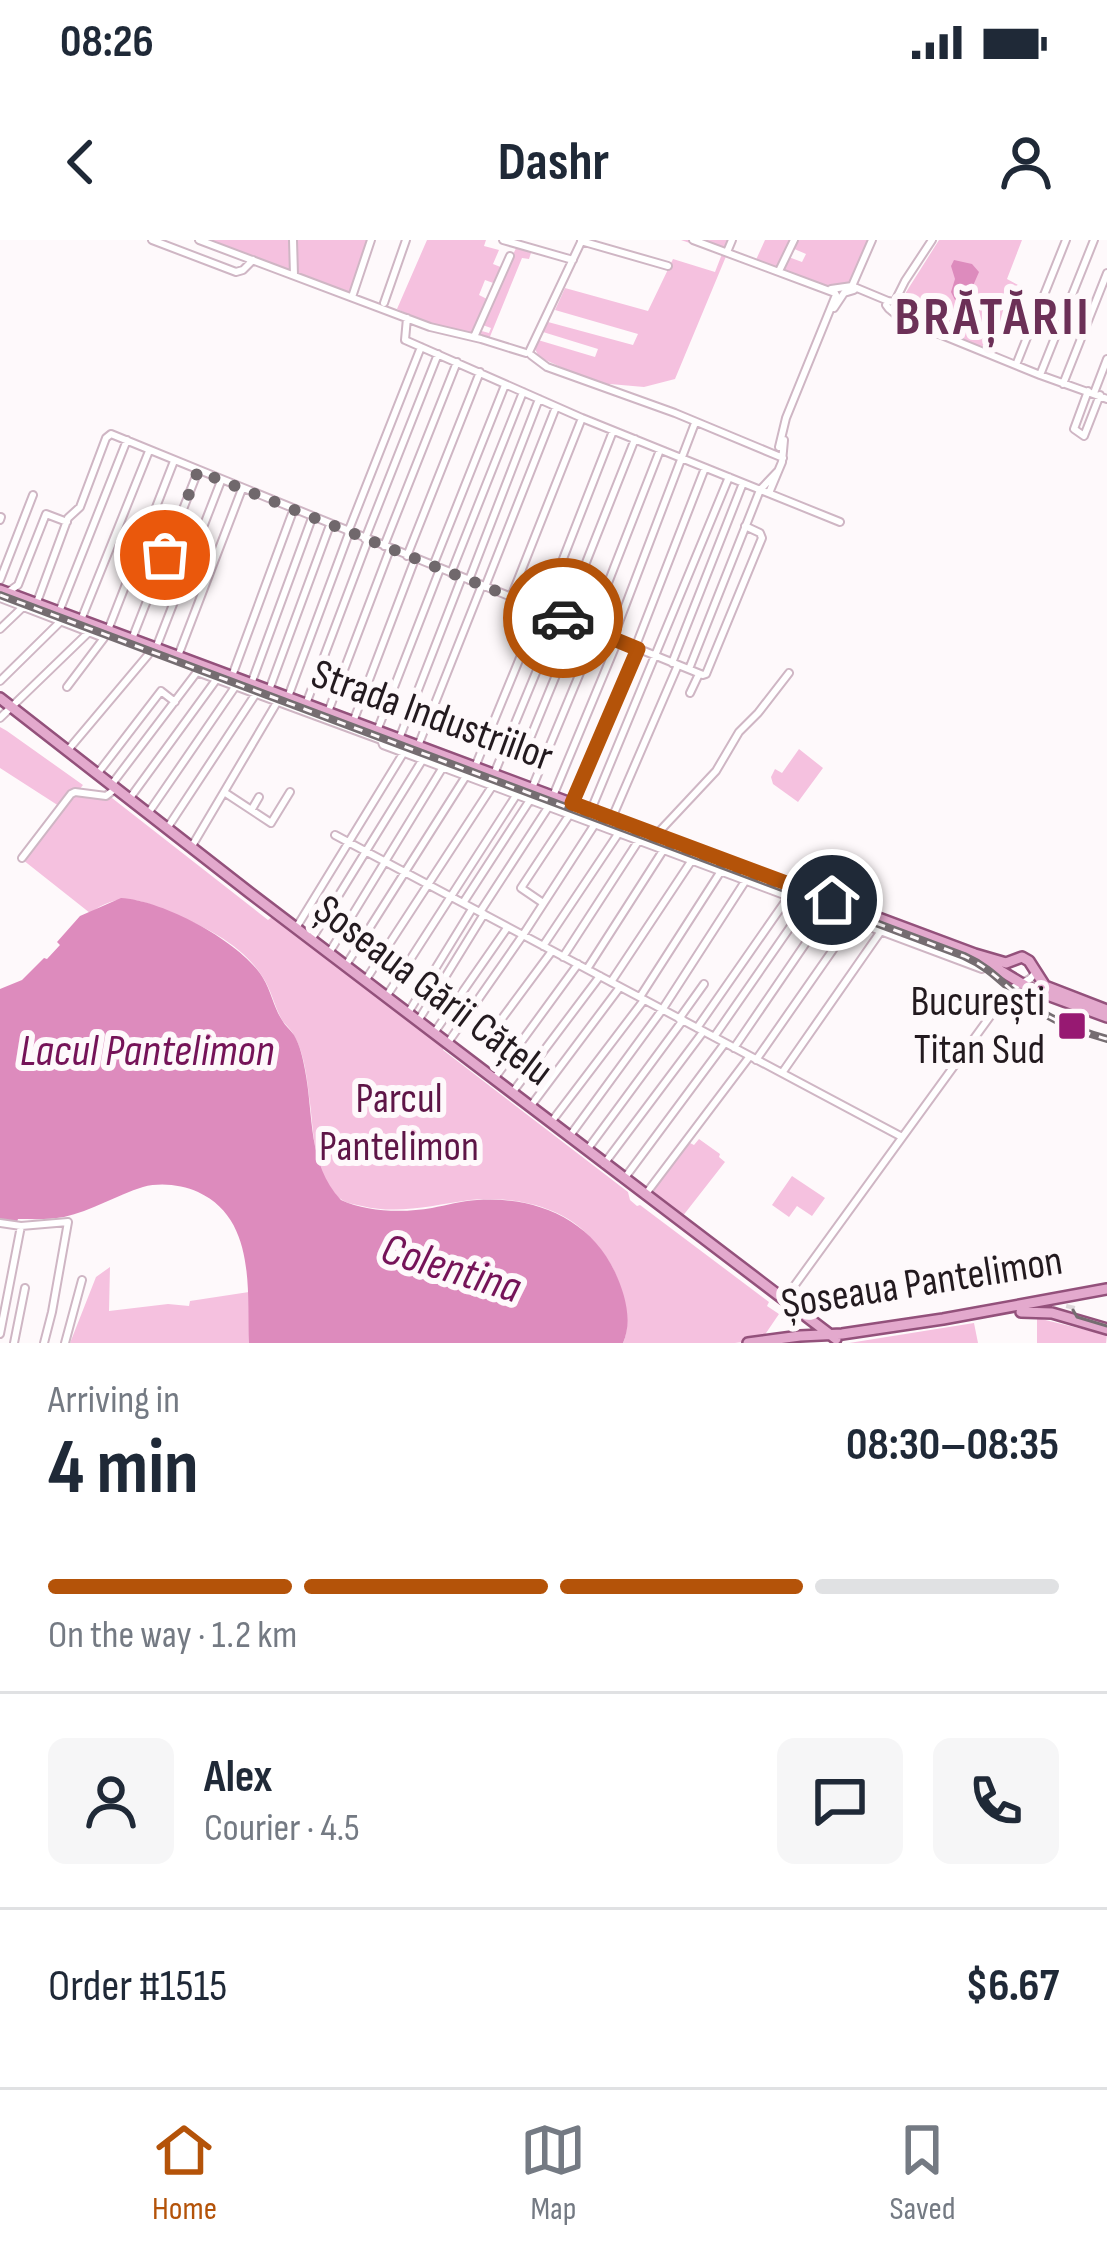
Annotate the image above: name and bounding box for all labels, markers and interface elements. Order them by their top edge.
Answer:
text: 08:26 [60,15,154,70]
icon: back [48,129,114,195]
icon: person [993,129,1059,195]
text: Dashr [498,130,609,195]
district label: BRĂȚĂRII [895,285,1091,350]
pin [114,504,216,606]
icon: bag [132,522,198,588]
courier [503,558,623,678]
icon: car [530,585,596,651]
street label: Strada Industriilor [304,649,560,783]
pin [781,849,883,951]
icon: home [799,867,865,933]
street label: Șoseaua Gării Cățelu [304,885,562,1097]
place label: București Titan Sud [910,977,1045,1076]
marker: București Titan Sud [1056,1010,1088,1042]
water label: Lacul Pantelimon [20,1024,274,1079]
park label: Parcul Pantelimon [319,1074,479,1173]
water label: Colentina [375,1222,527,1316]
street label: Șoseaua Pantelimon [778,1236,1066,1330]
text: Arriving in [48,1377,180,1424]
text: 08:30–08:35 [846,1418,1059,1473]
text: 4 min [48,1422,199,1515]
text: On the way · 1.2 km [48,1612,297,1659]
button: person [48,1738,174,1864]
button: chat [777,1738,903,1864]
button: phone [933,1738,1059,1864]
text: Alex [204,1750,272,1805]
text: Courier · 4.5 [204,1805,360,1852]
text: Order #1515 [48,1959,227,2014]
text: $6.67 [965,1959,1059,2014]
tab: Home [151,2117,217,2229]
tab: Map [520,2117,586,2229]
tab: Saved [889,2117,956,2229]

